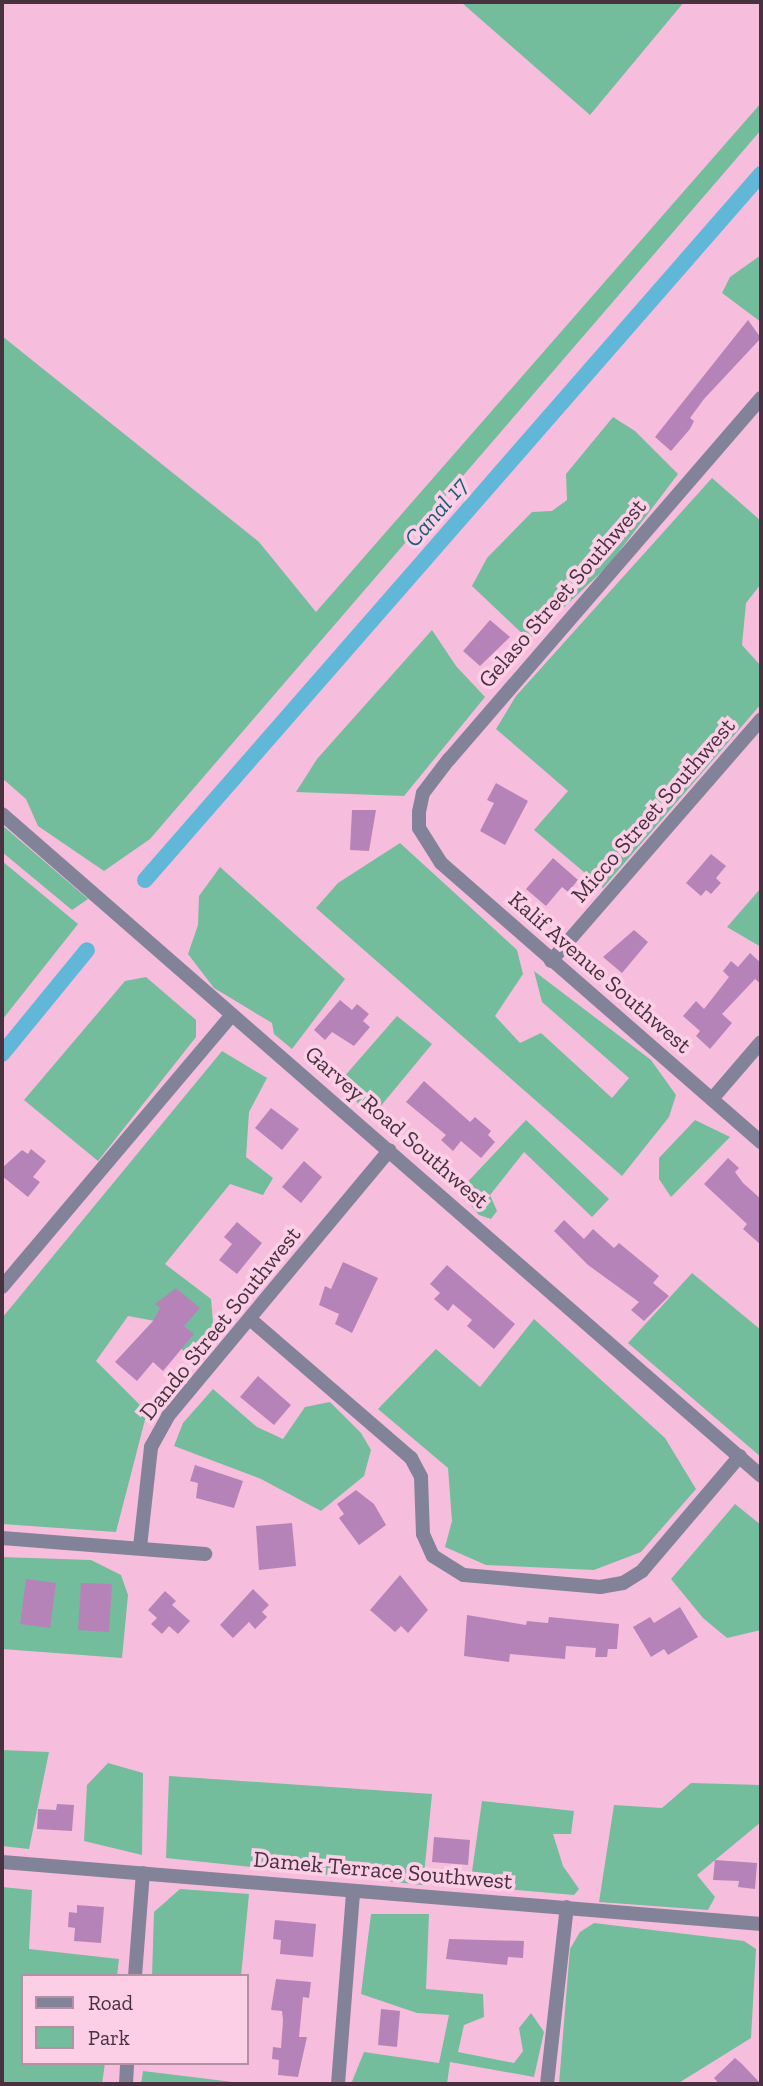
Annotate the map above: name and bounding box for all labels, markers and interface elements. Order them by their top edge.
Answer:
water label: Canal 17 [398,471,474,553]
street label: Gelaso Street Southwest [472,493,652,693]
street label: Micco Street Southwest [565,712,741,908]
street label: Kalif Avenue Southwest [503,885,697,1059]
street label: Garvey Road Southwest [299,1040,495,1214]
street label: Dando Street Southwest [134,1221,306,1425]
street label: Damek Terrace Southwest [252,1845,514,1895]
legend [21,1974,248,2065]
text: Road [88,1990,133,2015]
text: Park [88,2025,130,2050]

